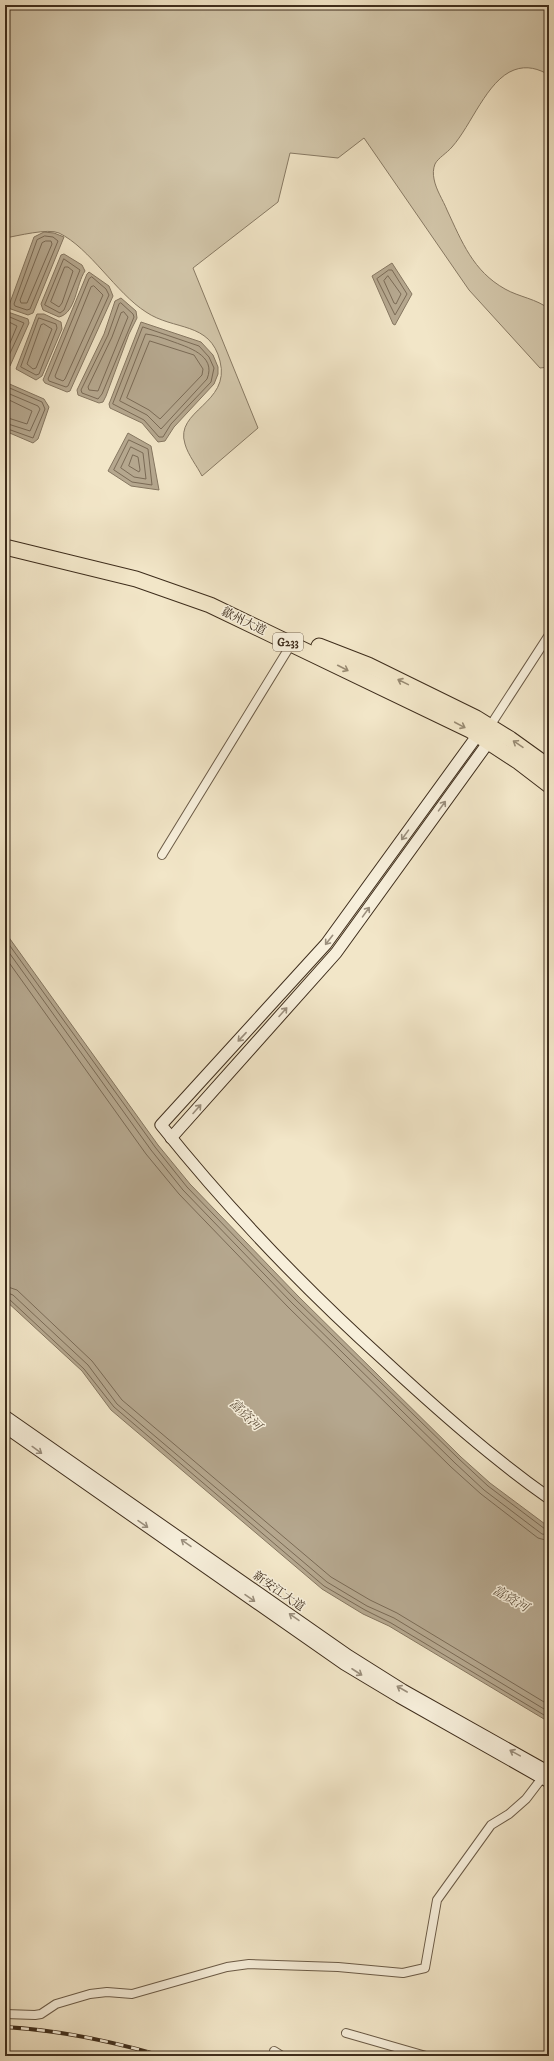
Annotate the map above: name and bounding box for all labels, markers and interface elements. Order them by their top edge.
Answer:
street label: 歙州大道 [219,604,269,639]
road number: G233 [273,633,303,651]
one-way arrow [337,665,349,672]
one-way arrow [398,678,410,686]
one-way arrow [454,722,466,730]
one-way arrow [513,740,524,748]
one-way arrow [438,801,446,812]
one-way arrow [401,829,409,840]
one-way arrow [362,907,370,918]
one-way arrow [325,934,333,945]
one-way arrow [278,1007,287,1017]
one-way arrow [238,1031,247,1041]
one-way arrow [192,1103,201,1114]
water label: 富资河 [226,1395,266,1435]
one-way arrow [31,1445,42,1454]
one-way arrow [137,1520,148,1528]
one-way arrow [181,1539,192,1547]
street label: 新安江大道 [250,1568,308,1615]
water label: 富资河 [490,1582,533,1617]
one-way arrow [244,1594,255,1602]
one-way arrow [288,1613,299,1621]
one-way arrow [351,1668,362,1676]
one-way arrow [396,1684,408,1692]
one-way arrow [509,1748,521,1756]

